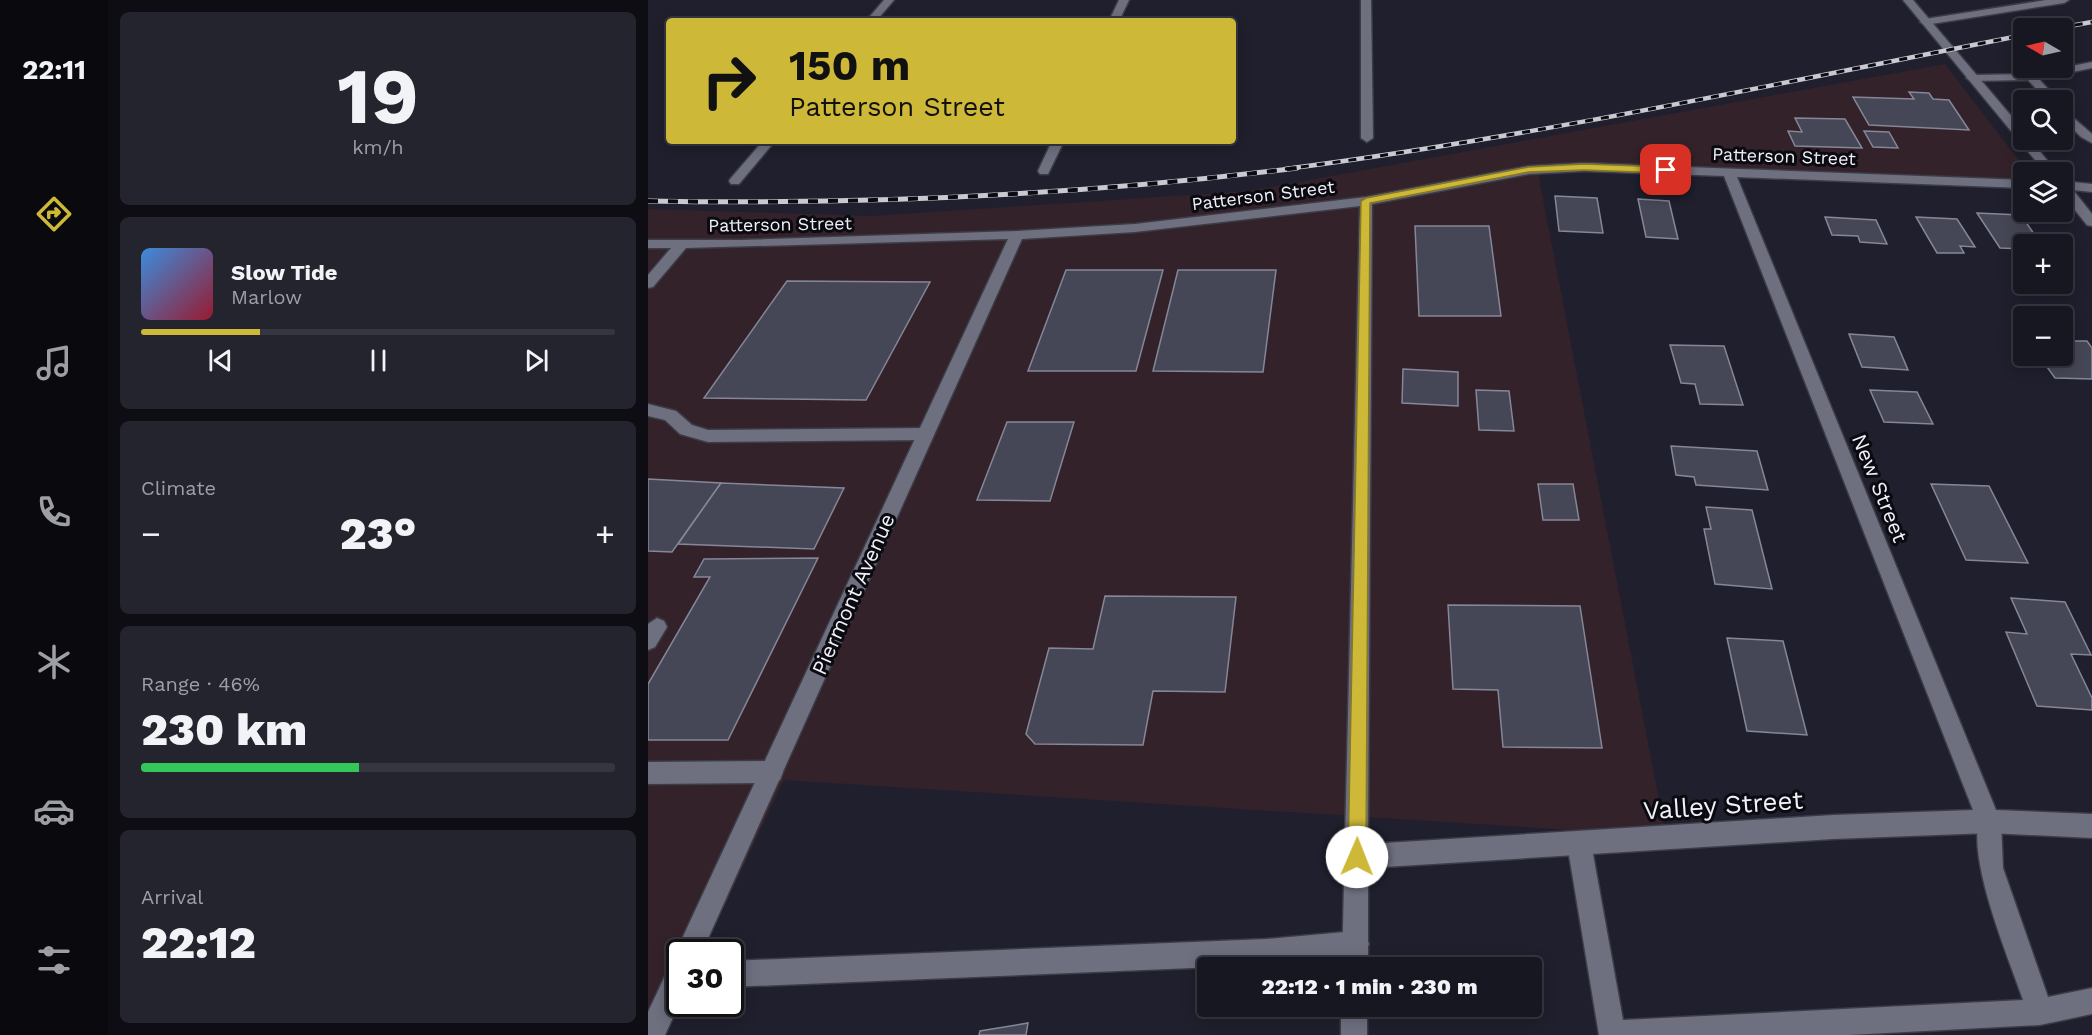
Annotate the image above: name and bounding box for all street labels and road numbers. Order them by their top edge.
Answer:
street label: Patterson Street [1712,143,1857,169]
street label: Patterson Street [1190,176,1336,214]
street label: Patterson Street [708,212,853,236]
street label: New Street [1847,430,1913,546]
street label: Piermont Avenue [806,509,900,679]
street label: Valley Street [1642,784,1804,826]

